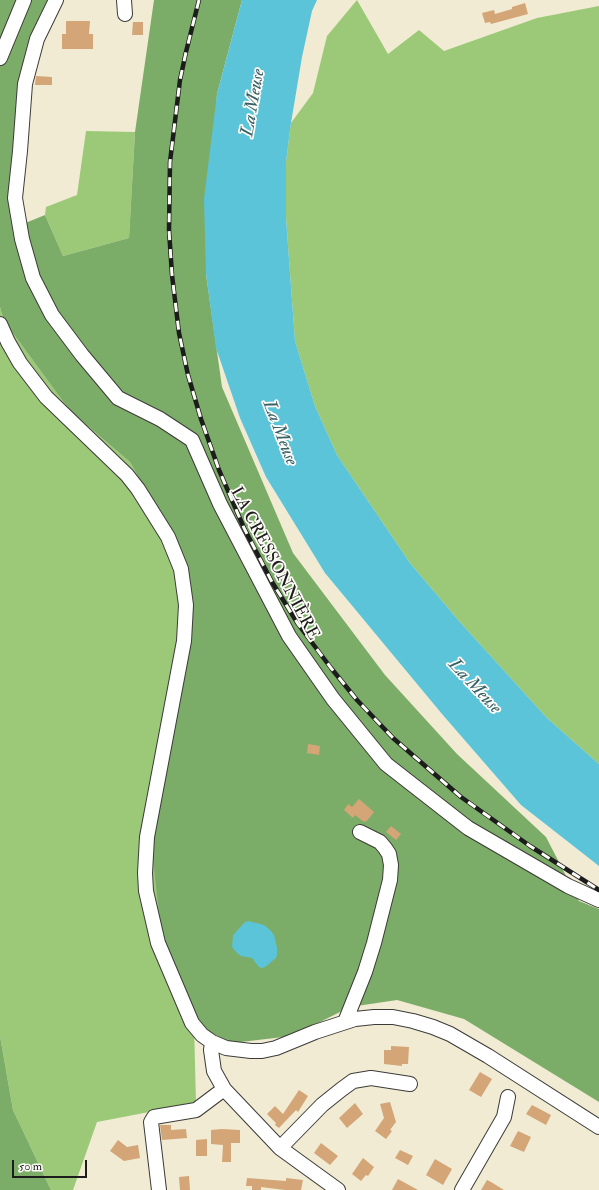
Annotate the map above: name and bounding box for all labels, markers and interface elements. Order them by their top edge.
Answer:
water label: La Meuse [237,68,271,138]
water label: La Meuse [257,397,301,469]
street label: LA CRESSONNIÈRE [225,484,323,644]
water label: La Meuse [443,655,505,719]
scale bar [14,1152,89,1178]
text: 50 m [19,1159,42,1174]

